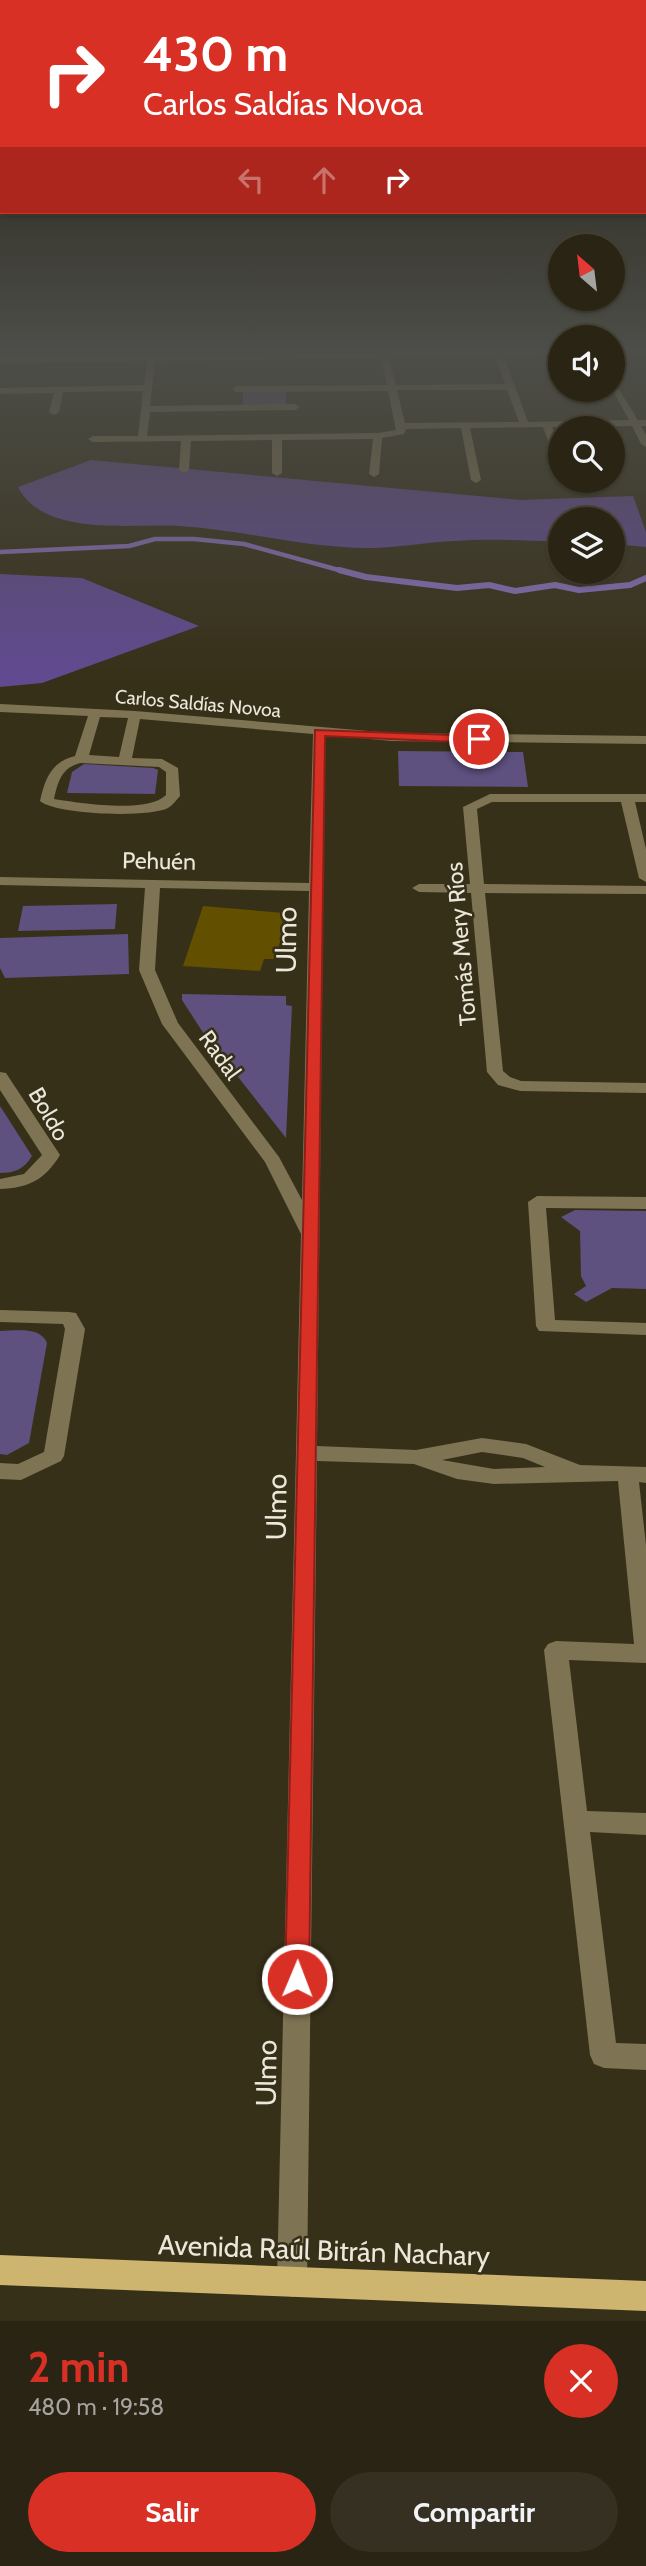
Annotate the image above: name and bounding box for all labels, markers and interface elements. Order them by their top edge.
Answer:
text: 430 m [143,24,288,83]
icon: right [28,28,119,119]
text: Carlos Saldías Novoa [143,84,423,123]
icon: left [232,161,270,199]
icon: ahead [305,161,343,199]
icon: right [378,161,416,199]
north arrow [548,234,625,312]
map controls [548,234,625,584]
button: sound [548,325,625,402]
button: search [548,416,625,493]
button: layers [548,507,625,584]
street label: Carlos Saldías Novoa [114,685,282,722]
pin [449,709,509,769]
icon: arrive [460,720,498,758]
street label: Pehuén [122,846,196,876]
street label: Tomás Mery Ríos [440,861,482,1027]
street label: Ulmo [268,906,304,974]
street label: Radal [193,1025,248,1086]
street label: Boldo [23,1082,75,1146]
street label: Ulmo [258,1473,294,1541]
position arrow [260,1942,334,2016]
street label: Ulmo [248,2039,284,2107]
street label: Avenida Raúl Bitrán Nachary [158,2227,490,2273]
text: 2 min [28,2341,129,2393]
button: close [544,2344,618,2418]
text: 480 m · 19:58 [28,2393,164,2421]
button: Salir [28,2472,316,2552]
button: Compartir [330,2472,618,2552]

